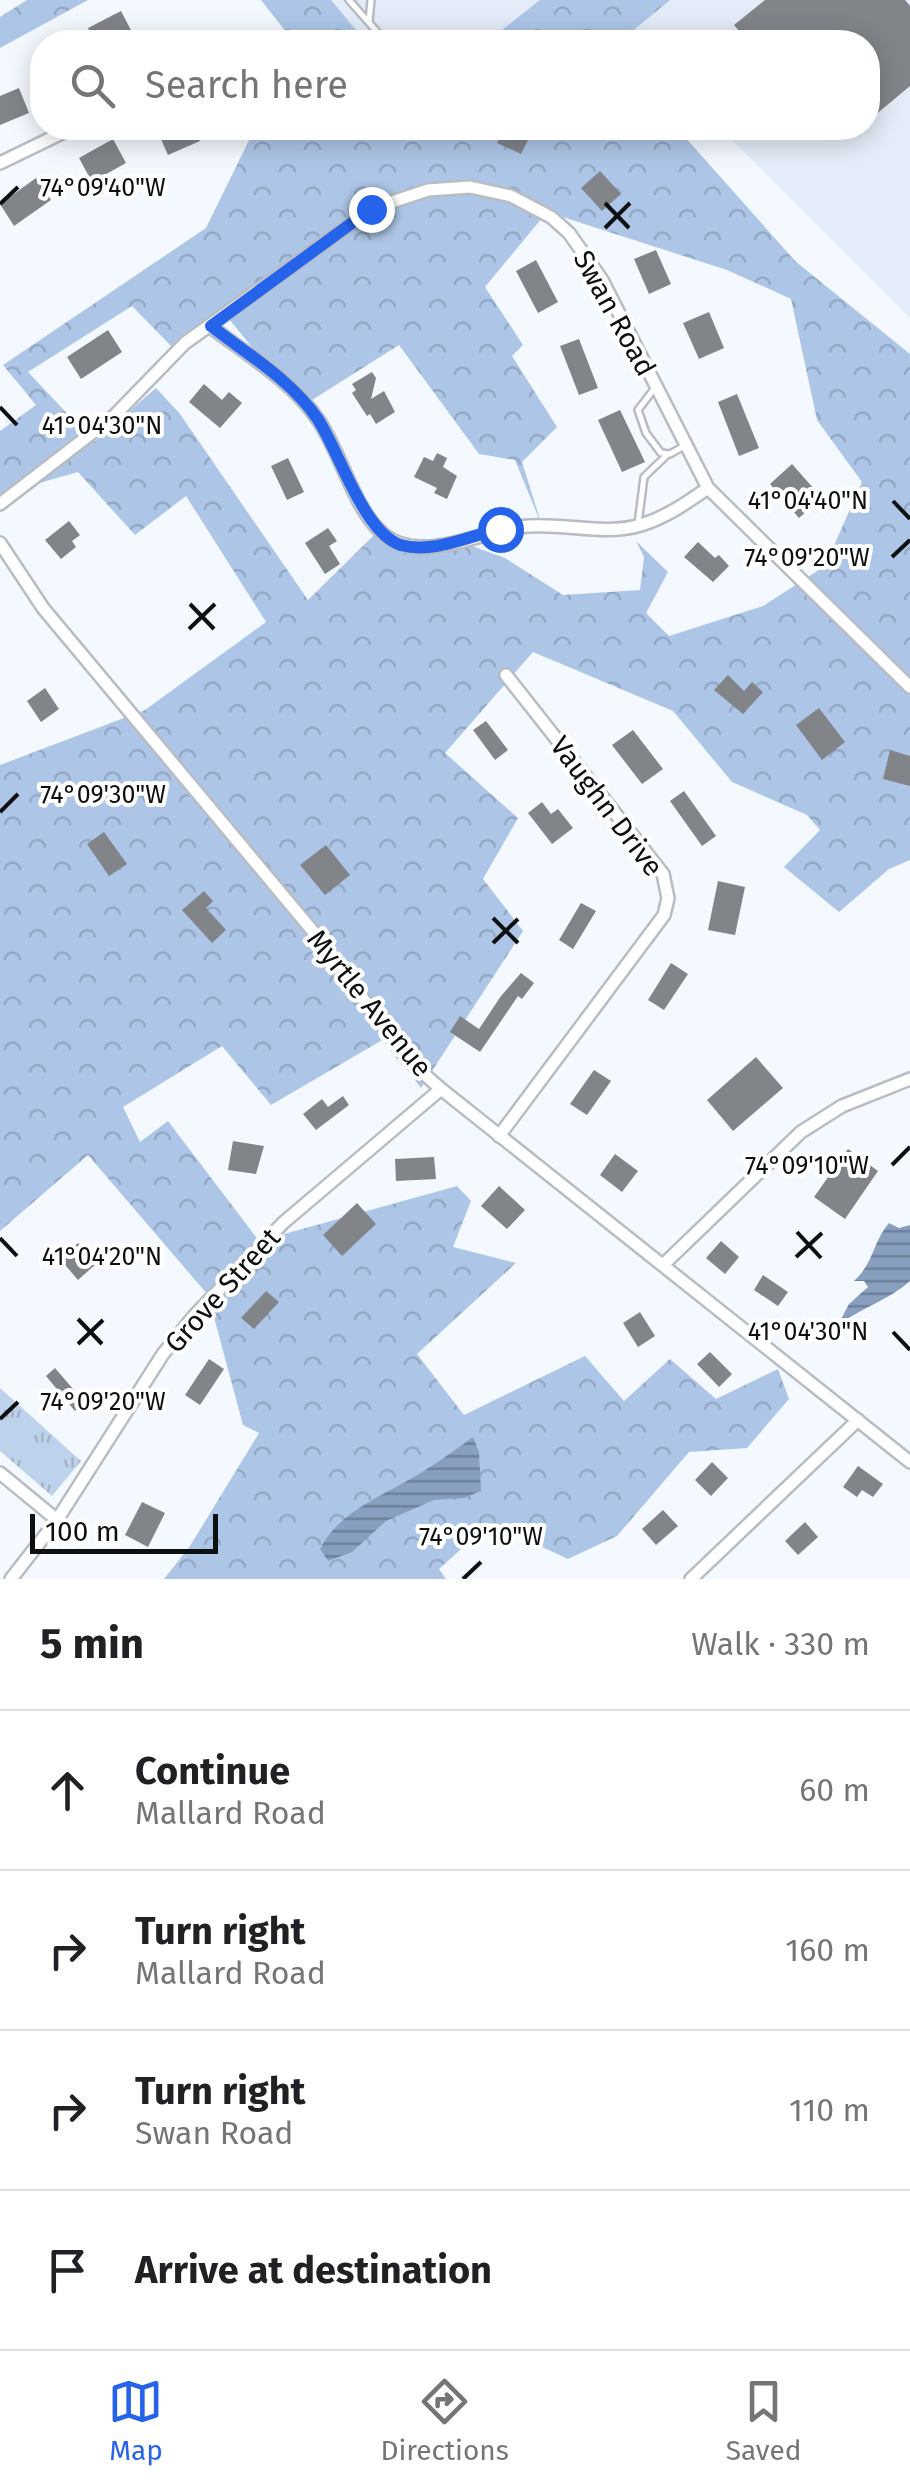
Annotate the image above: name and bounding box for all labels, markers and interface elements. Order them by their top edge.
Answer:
search box [30,30,880,140]
icon: search [65,58,120,113]
text: Search here [145,62,348,108]
text: 74°09'40"W [40,173,166,203]
route end [349,187,395,233]
street label: Swan Road [567,245,663,382]
text: 41°04'30"N [42,411,162,441]
text: 41°04'40"N [748,486,868,516]
route start [478,507,524,553]
text: 74°09'20"W [744,543,870,573]
street label: Vaughn Drive [543,730,670,883]
text: 74°09'30"W [40,780,166,810]
street label: Myrtle Avenue [300,923,439,1084]
text: 74°09'10"W [745,1151,869,1181]
street label: Grove Street [158,1221,287,1359]
text: 41°04'20"N [42,1242,162,1272]
text: 41°04'30"N [748,1317,868,1347]
text: 74°09'20"W [40,1387,166,1417]
scale bar [30,1509,218,1554]
text: 100 m [45,1515,120,1548]
text: 74°09'10"W [419,1522,543,1552]
text: 5 min [40,1619,144,1669]
text: Walk · 330 m [691,1625,870,1663]
text: Continue [135,1748,290,1794]
icon: ahead [40,1763,95,1818]
text: 60 m [799,1771,870,1809]
text: Mallard Road [135,1794,326,1832]
text: Turn right [135,1908,305,1954]
icon: right [40,1923,95,1978]
text: 160 m [785,1931,870,1969]
text: Mallard Road [135,1954,326,1992]
text: Turn right [135,2068,305,2114]
icon: right [40,2083,95,2138]
text: 110 m [789,2091,870,2129]
text: Swan Road [135,2114,293,2152]
icon: arrive [40,2243,95,2298]
text: Arrive at destination [135,2247,492,2293]
tab: Map [108,2374,163,2467]
tab: Directions [380,2374,509,2467]
tab: Saved [726,2374,802,2467]

